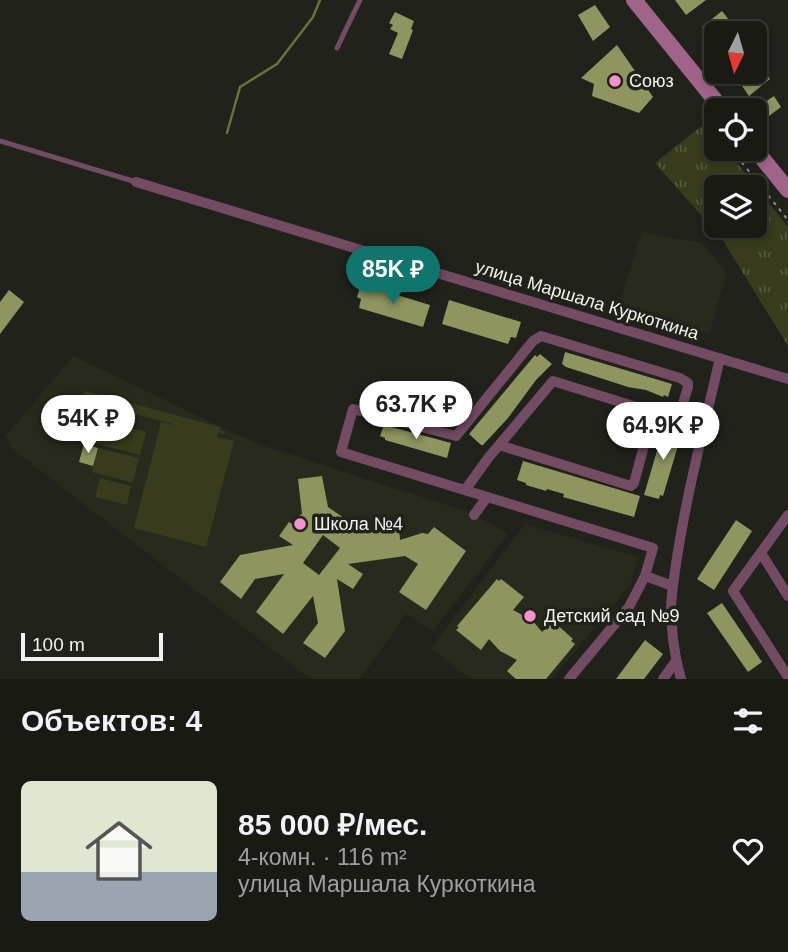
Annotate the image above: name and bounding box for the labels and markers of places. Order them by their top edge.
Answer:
place label: Союз [629,71,674,91]
marker: Союз [607,73,623,89]
pin: 85K ₽ [344,246,442,306]
pin: 63.7K ₽ [351,382,481,441]
pin: 54K ₽ [39,396,137,455]
pin: 64.9K ₽ [598,402,728,462]
place label: Школа №4 [314,514,403,534]
marker: Школа №4 [292,516,308,532]
place label: Детский сад №9 [544,606,679,626]
marker: Детский сад №9 [522,608,538,624]

